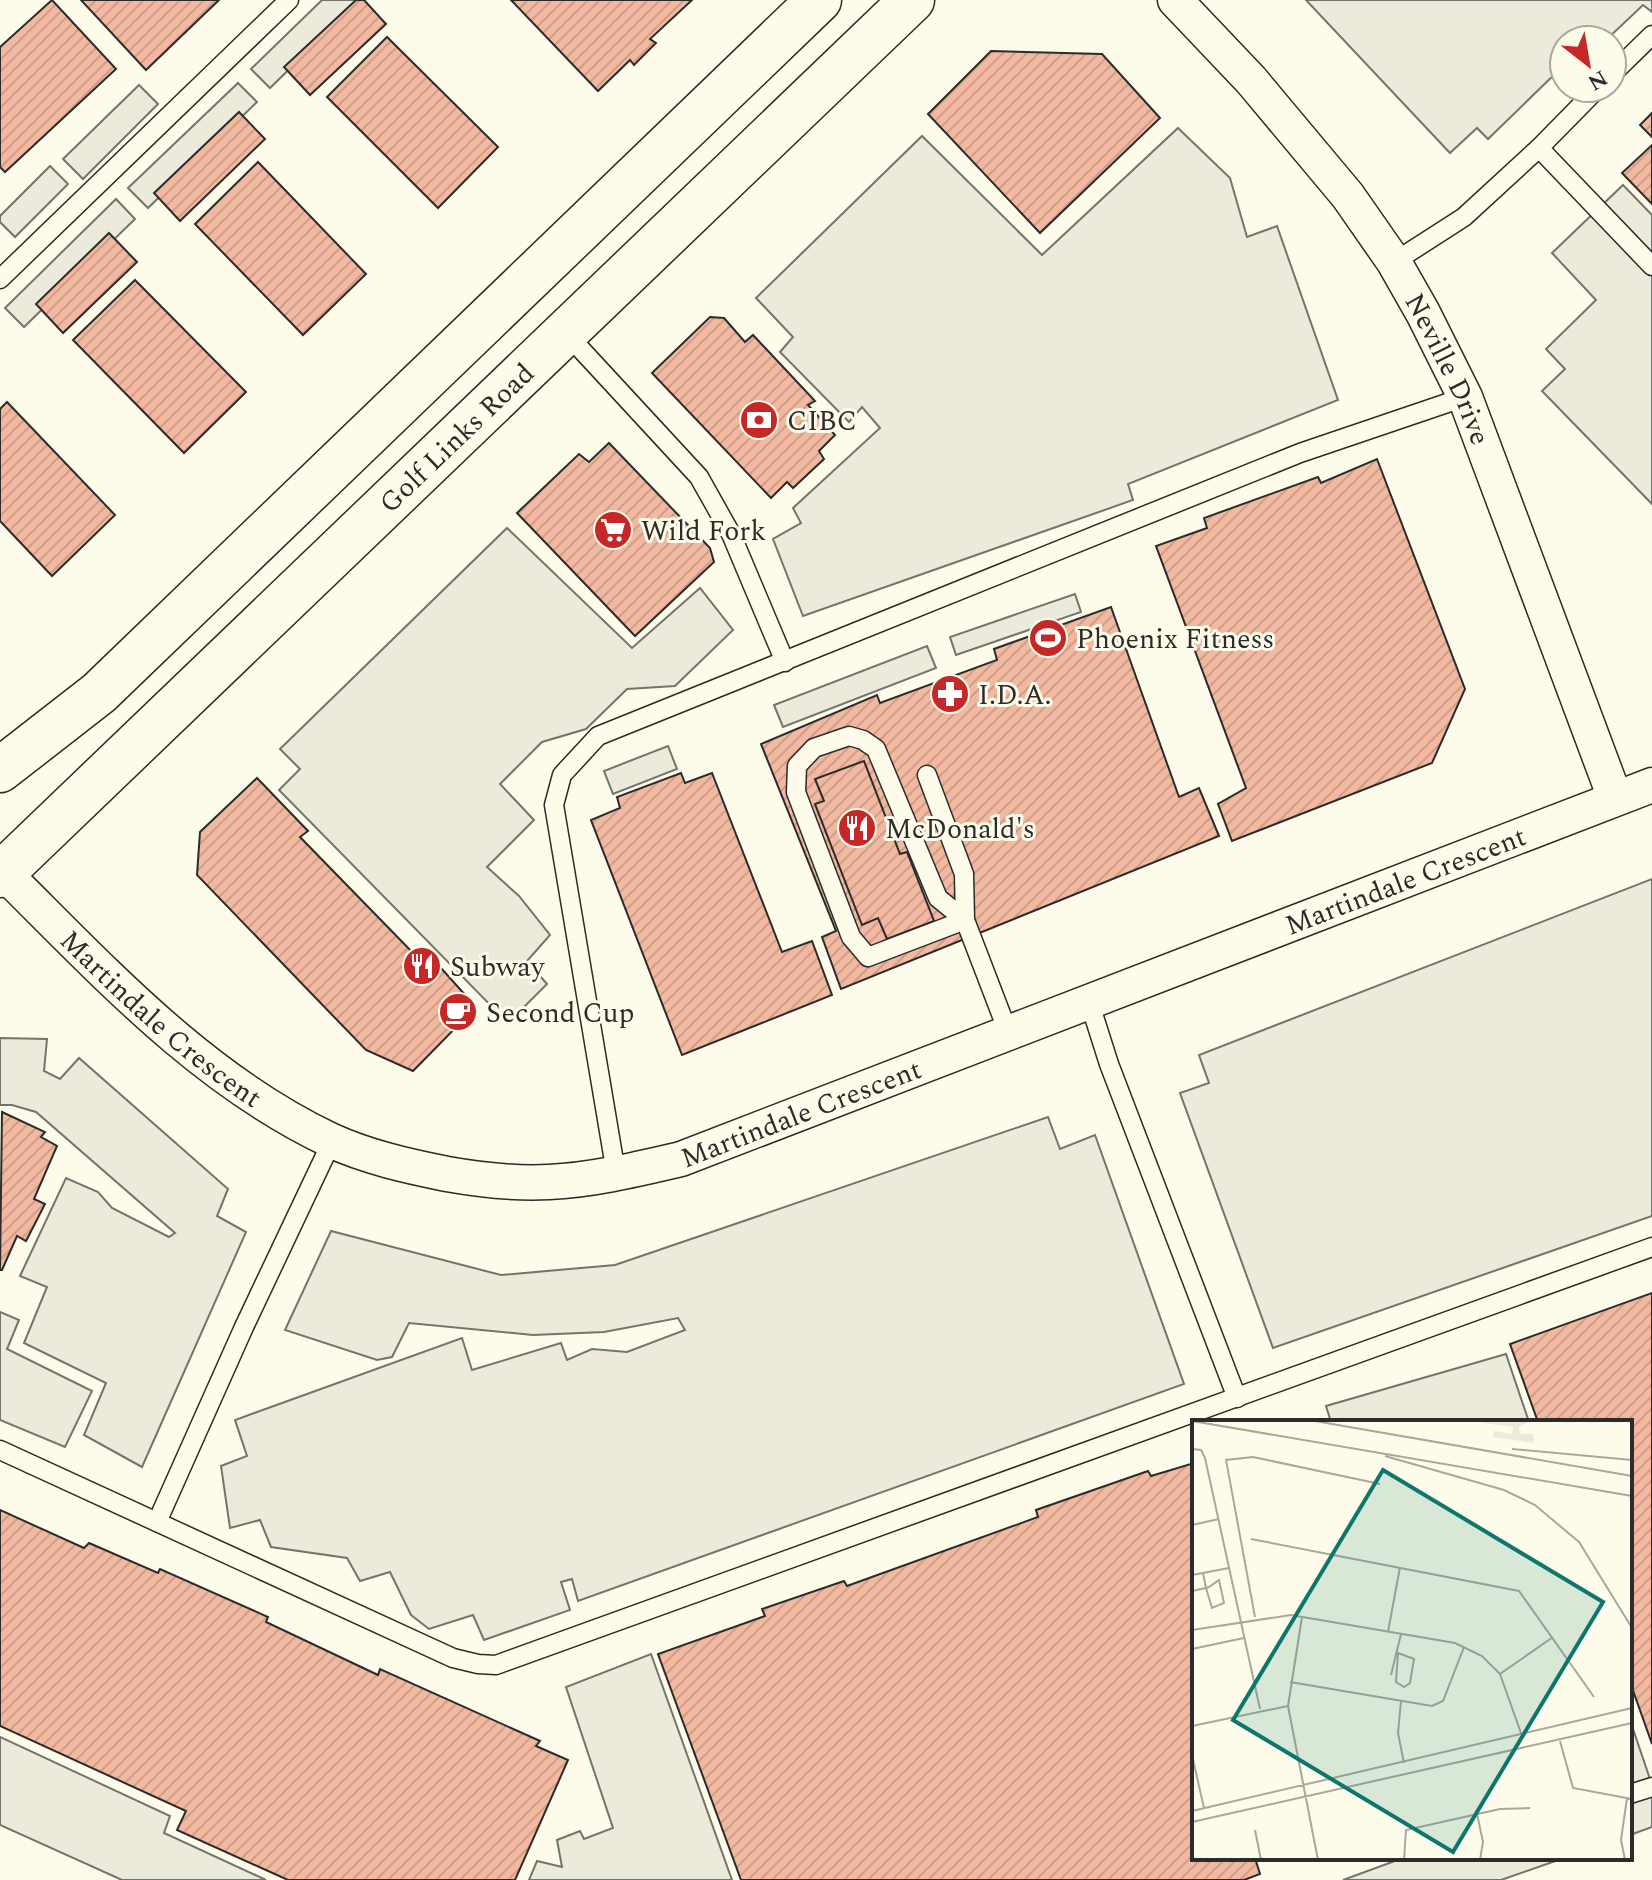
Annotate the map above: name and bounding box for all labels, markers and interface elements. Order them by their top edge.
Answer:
north arrow [1548,24,1628,104]
text: N [1581,61,1614,99]
street label: Neville Drive [1393,285,1501,451]
street label: Golf Links Road [369,353,545,524]
bank icon: CIBC [738,399,780,441]
place label: CIBC [787,400,857,443]
supermarket icon: Wild Fork [592,509,634,551]
place label: Wild Fork [641,510,766,553]
sports icon: Phoenix Fitness [1027,617,1069,659]
place label: Phoenix Fitness [1076,618,1274,661]
pharmacy icon: I.D.A. [929,673,971,715]
place label: I.D.A. [978,674,1052,717]
restaurant icon: McDonald's [836,807,878,849]
place label: McDonald's [885,808,1035,851]
street label: Martindale Crescent [1279,816,1533,947]
street label: Martindale Crescent [49,920,270,1119]
restaurant icon: Subway [401,945,443,987]
place label: Subway [450,946,546,989]
cafe icon: Second Cup [437,991,479,1033]
place label: Second Cup [486,992,634,1035]
street label: Martindale Crescent [674,1048,928,1180]
inset map [1192,1420,1632,1860]

